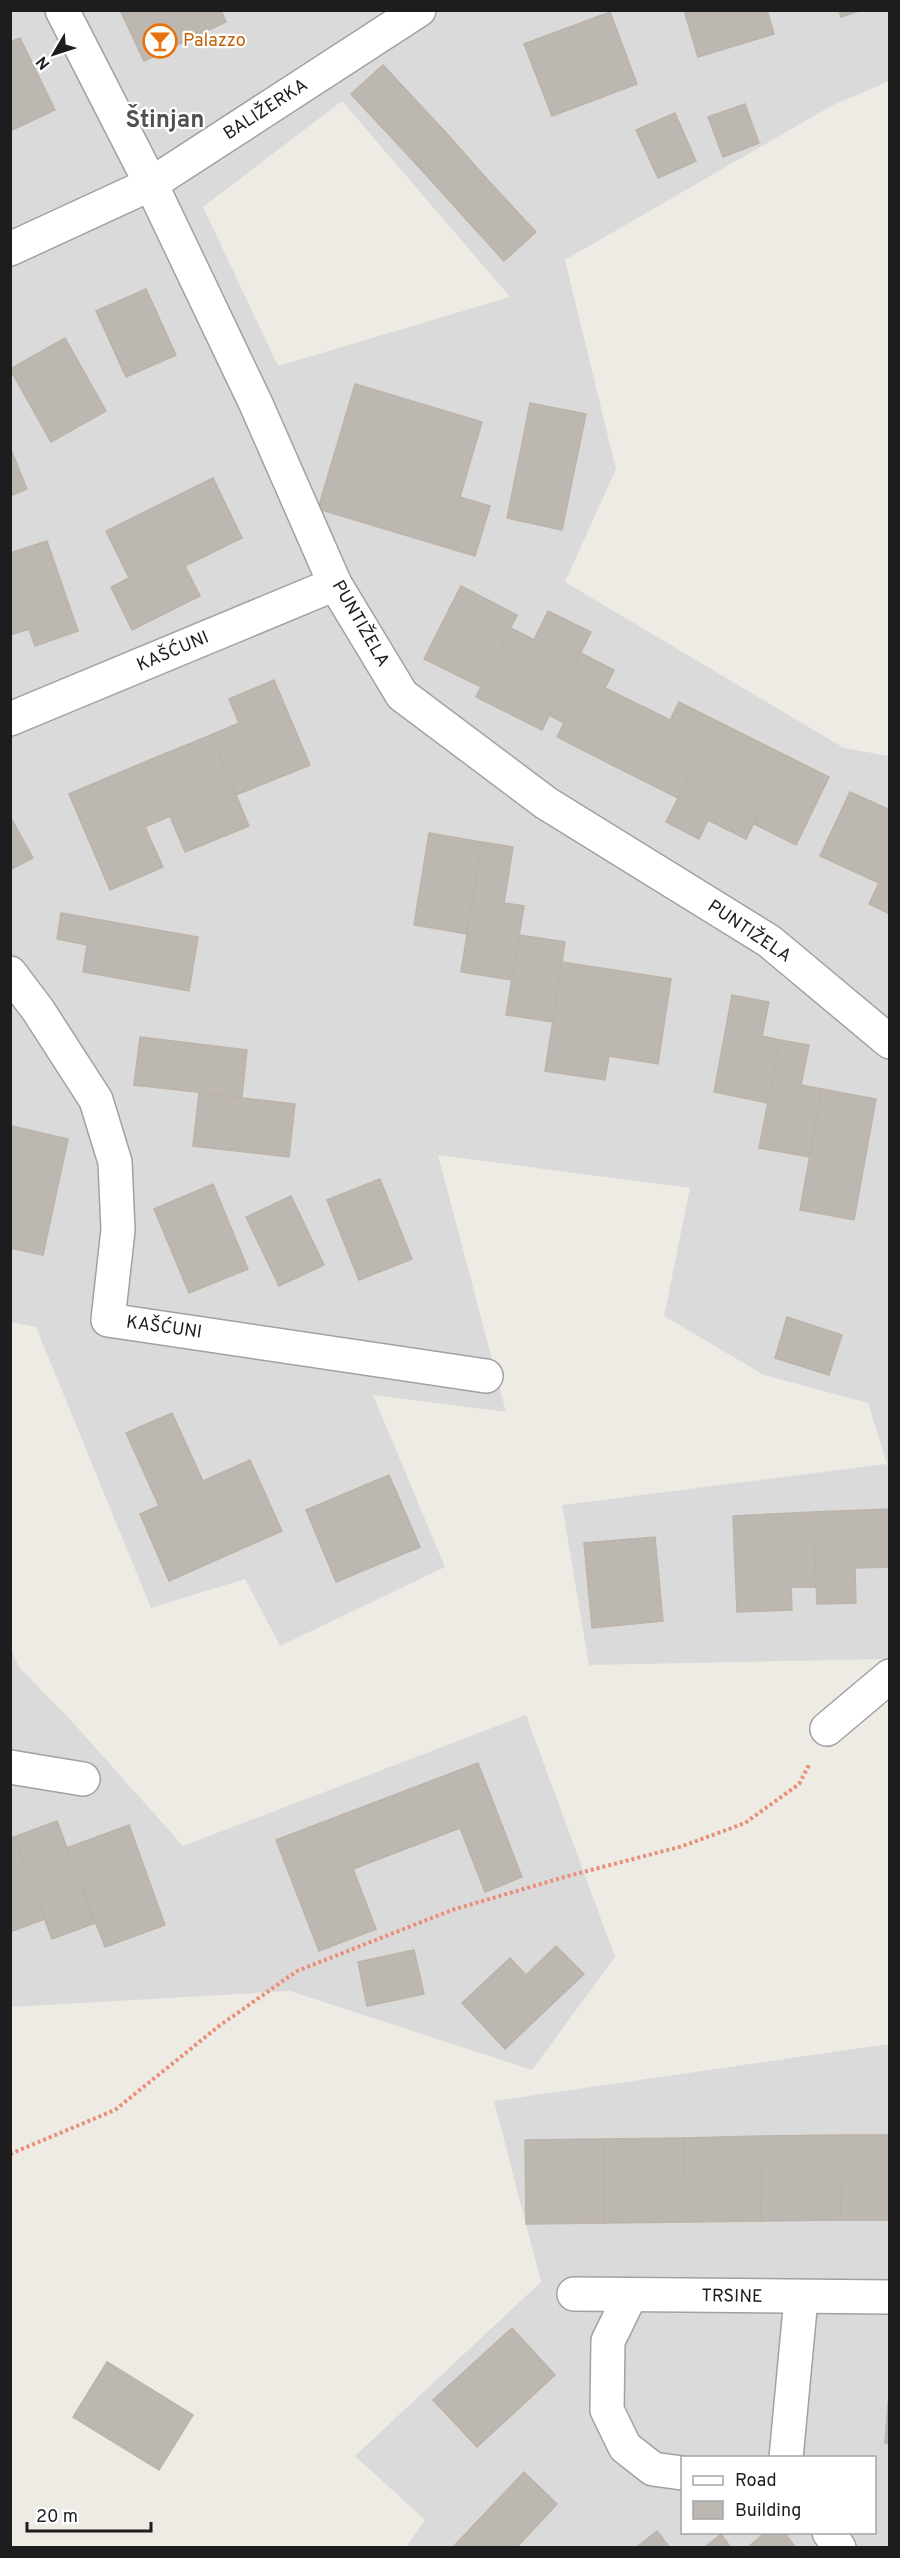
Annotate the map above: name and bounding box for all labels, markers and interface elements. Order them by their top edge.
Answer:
bar icon: Palazzo [142,23,178,59]
north arrow [24,24,84,84]
place label: Palazzo [183,30,246,53]
text: N [33,51,55,73]
street label: BALIŽERKA [218,73,313,146]
district label: Štinjan [126,104,204,136]
street label: PUNTIŽELA [326,576,396,671]
street label: KAŠĆUNI [133,625,213,677]
street label: PUNTIŽELA [703,894,796,968]
street label: KAŠĆUNI [125,1309,204,1345]
street label: TRSINE [701,2285,763,2309]
legend [681,2456,876,2534]
text: Road [735,2470,777,2493]
scale bar [27,2495,152,2533]
text: Building [735,2500,801,2523]
text: 20 m [36,2506,78,2529]

